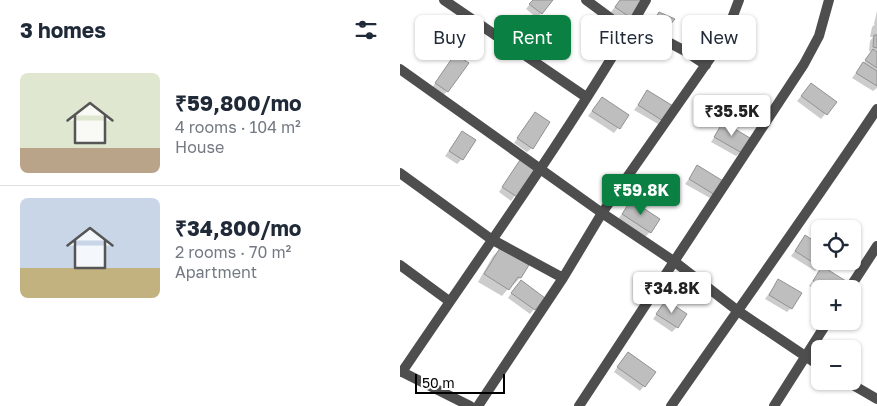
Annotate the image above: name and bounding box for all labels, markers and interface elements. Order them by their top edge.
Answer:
chip: Buy [415,15,484,60]
chip: Rent [494,15,571,60]
chip: Filters [581,15,672,60]
chip: New [682,15,756,60]
icon: filters [352,16,380,44]
text: 3 homes [20,17,106,43]
text: ₹59,800/mo [175,90,302,116]
icon: home [60,93,120,153]
pin: ₹35.5K [691,94,773,137]
text: ₹35.5K [704,101,760,121]
text: 4 rooms · 104 m² [175,117,301,137]
text: House [175,137,224,157]
pin: ₹59.8K [600,174,682,216]
text: ₹59.8K [613,180,669,200]
text: ₹34,800/mo [175,215,301,241]
icon: home [60,218,120,278]
map controls [811,220,861,390]
button: locate [811,220,861,270]
text: 2 rooms · 70 m² [175,242,291,262]
text: Apartment [175,262,257,282]
pin: ₹34.8K [631,272,713,314]
text: ₹34.8K [644,278,700,298]
button: + [811,280,861,330]
button: − [811,340,861,390]
scale bar [415,371,505,394]
text: 50 m [422,374,455,391]

